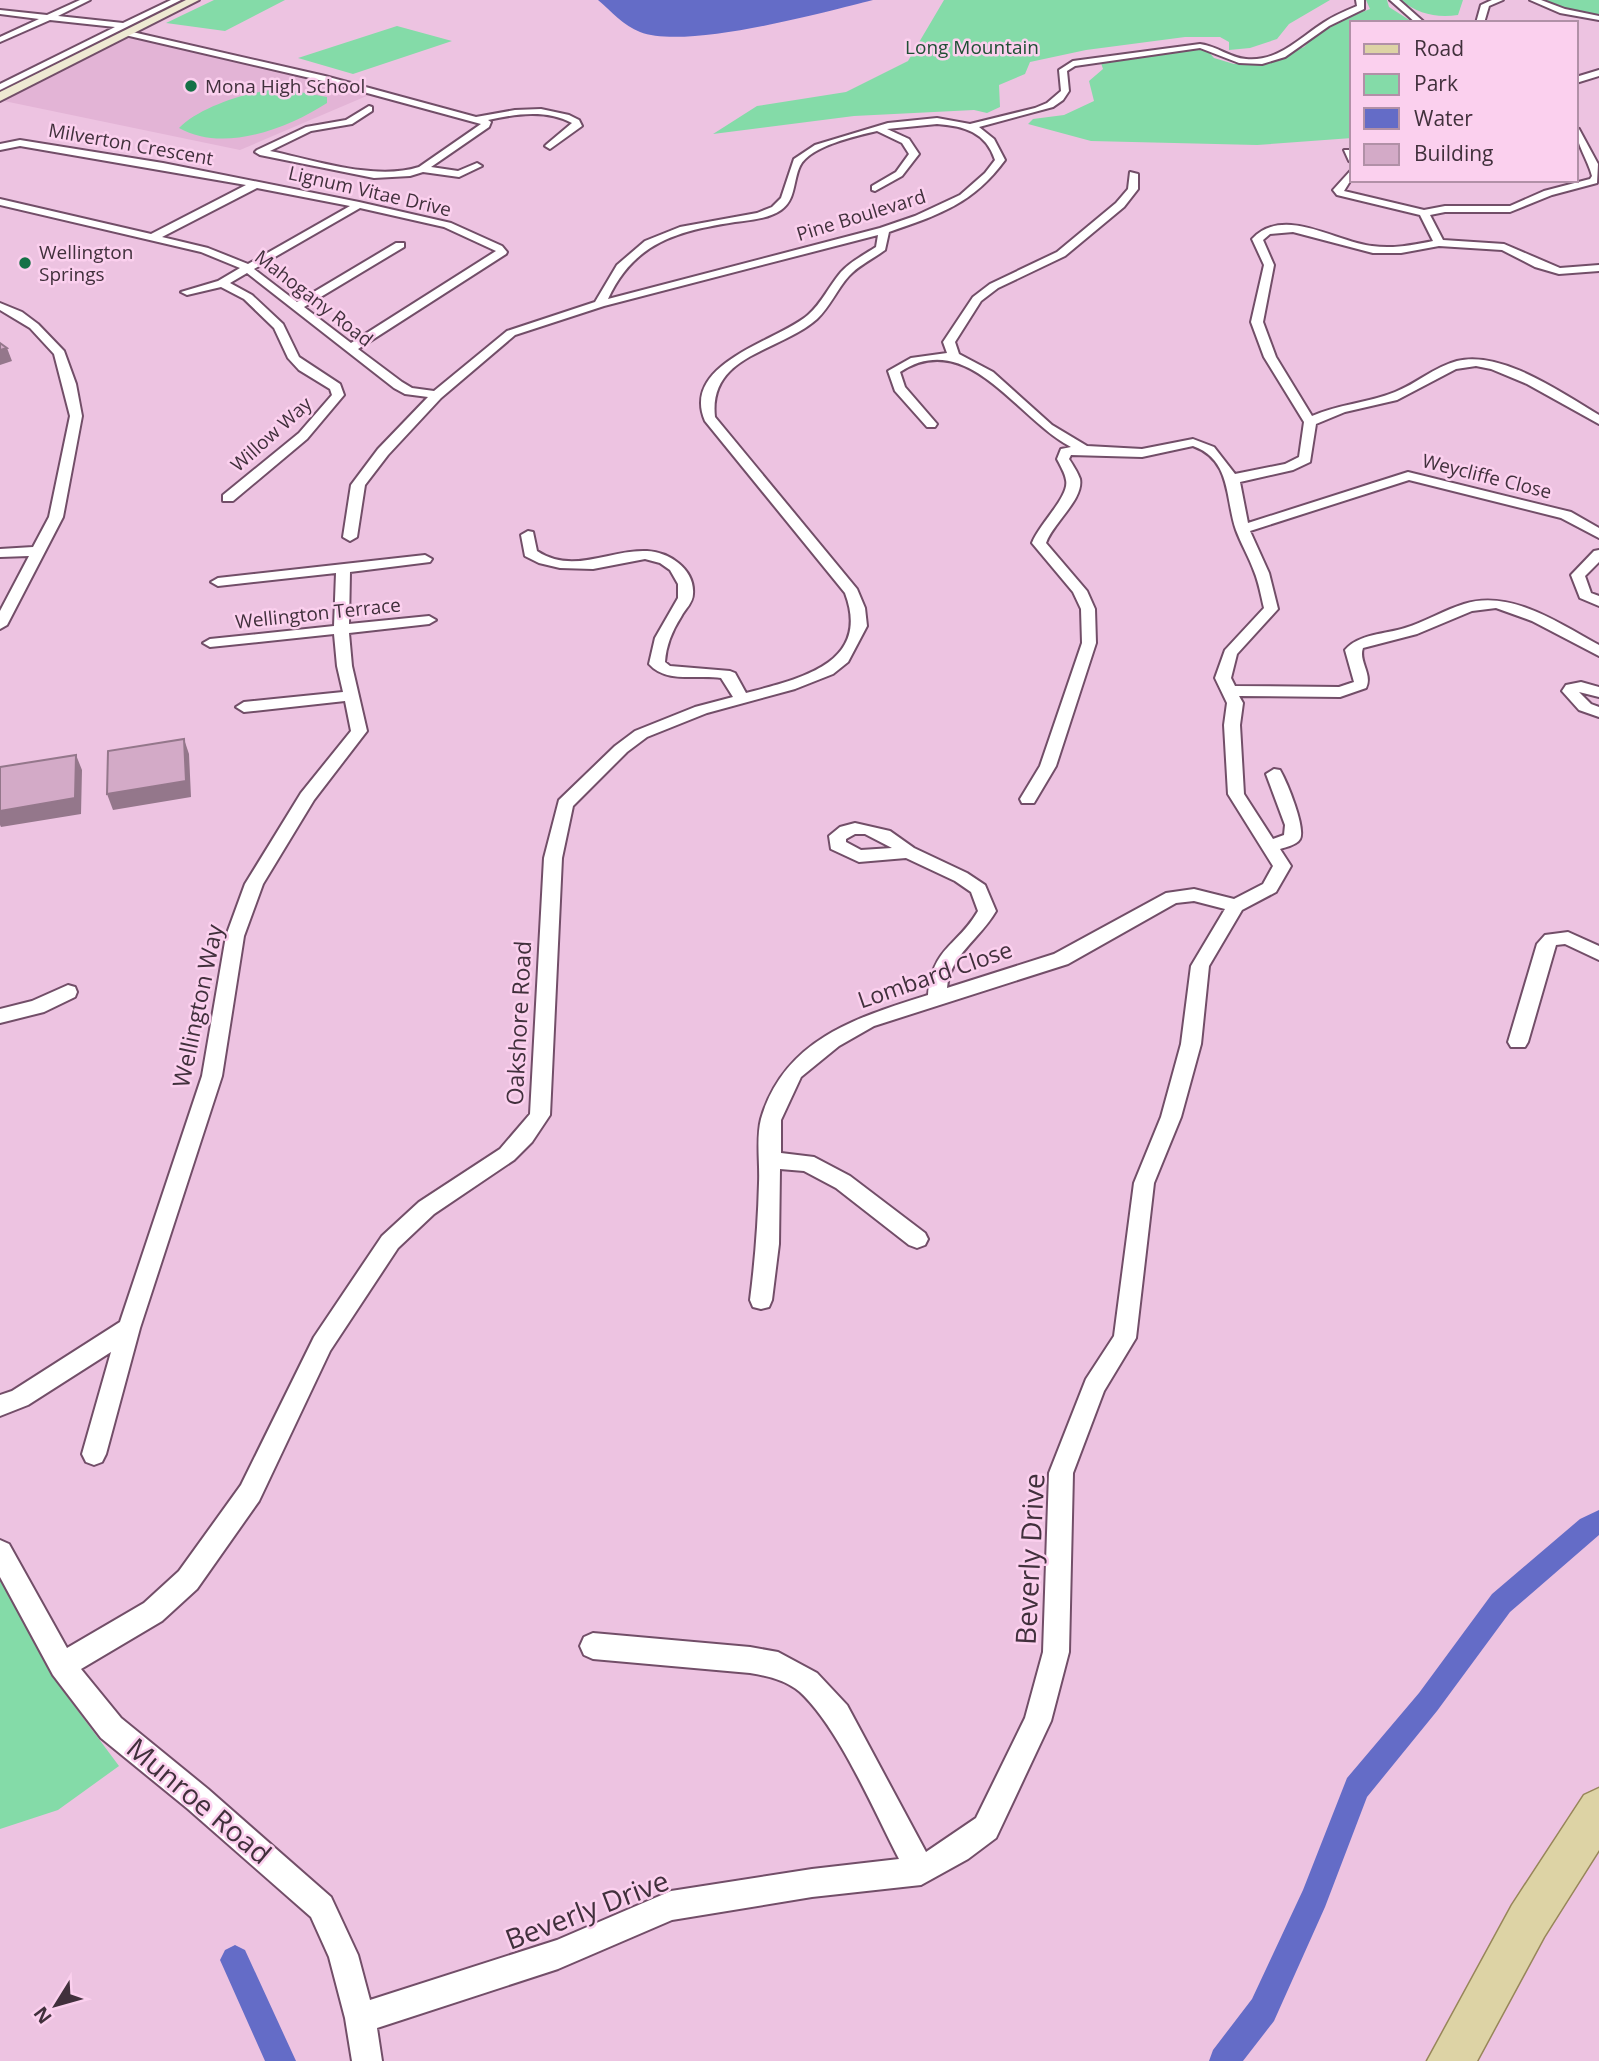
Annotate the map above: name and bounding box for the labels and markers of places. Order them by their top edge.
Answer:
place label: Mona High School [205,73,365,99]
marker: Mona High School [183,78,199,94]
place label: Wellington Springs [39,239,133,287]
marker: Wellington Springs [17,255,33,271]

